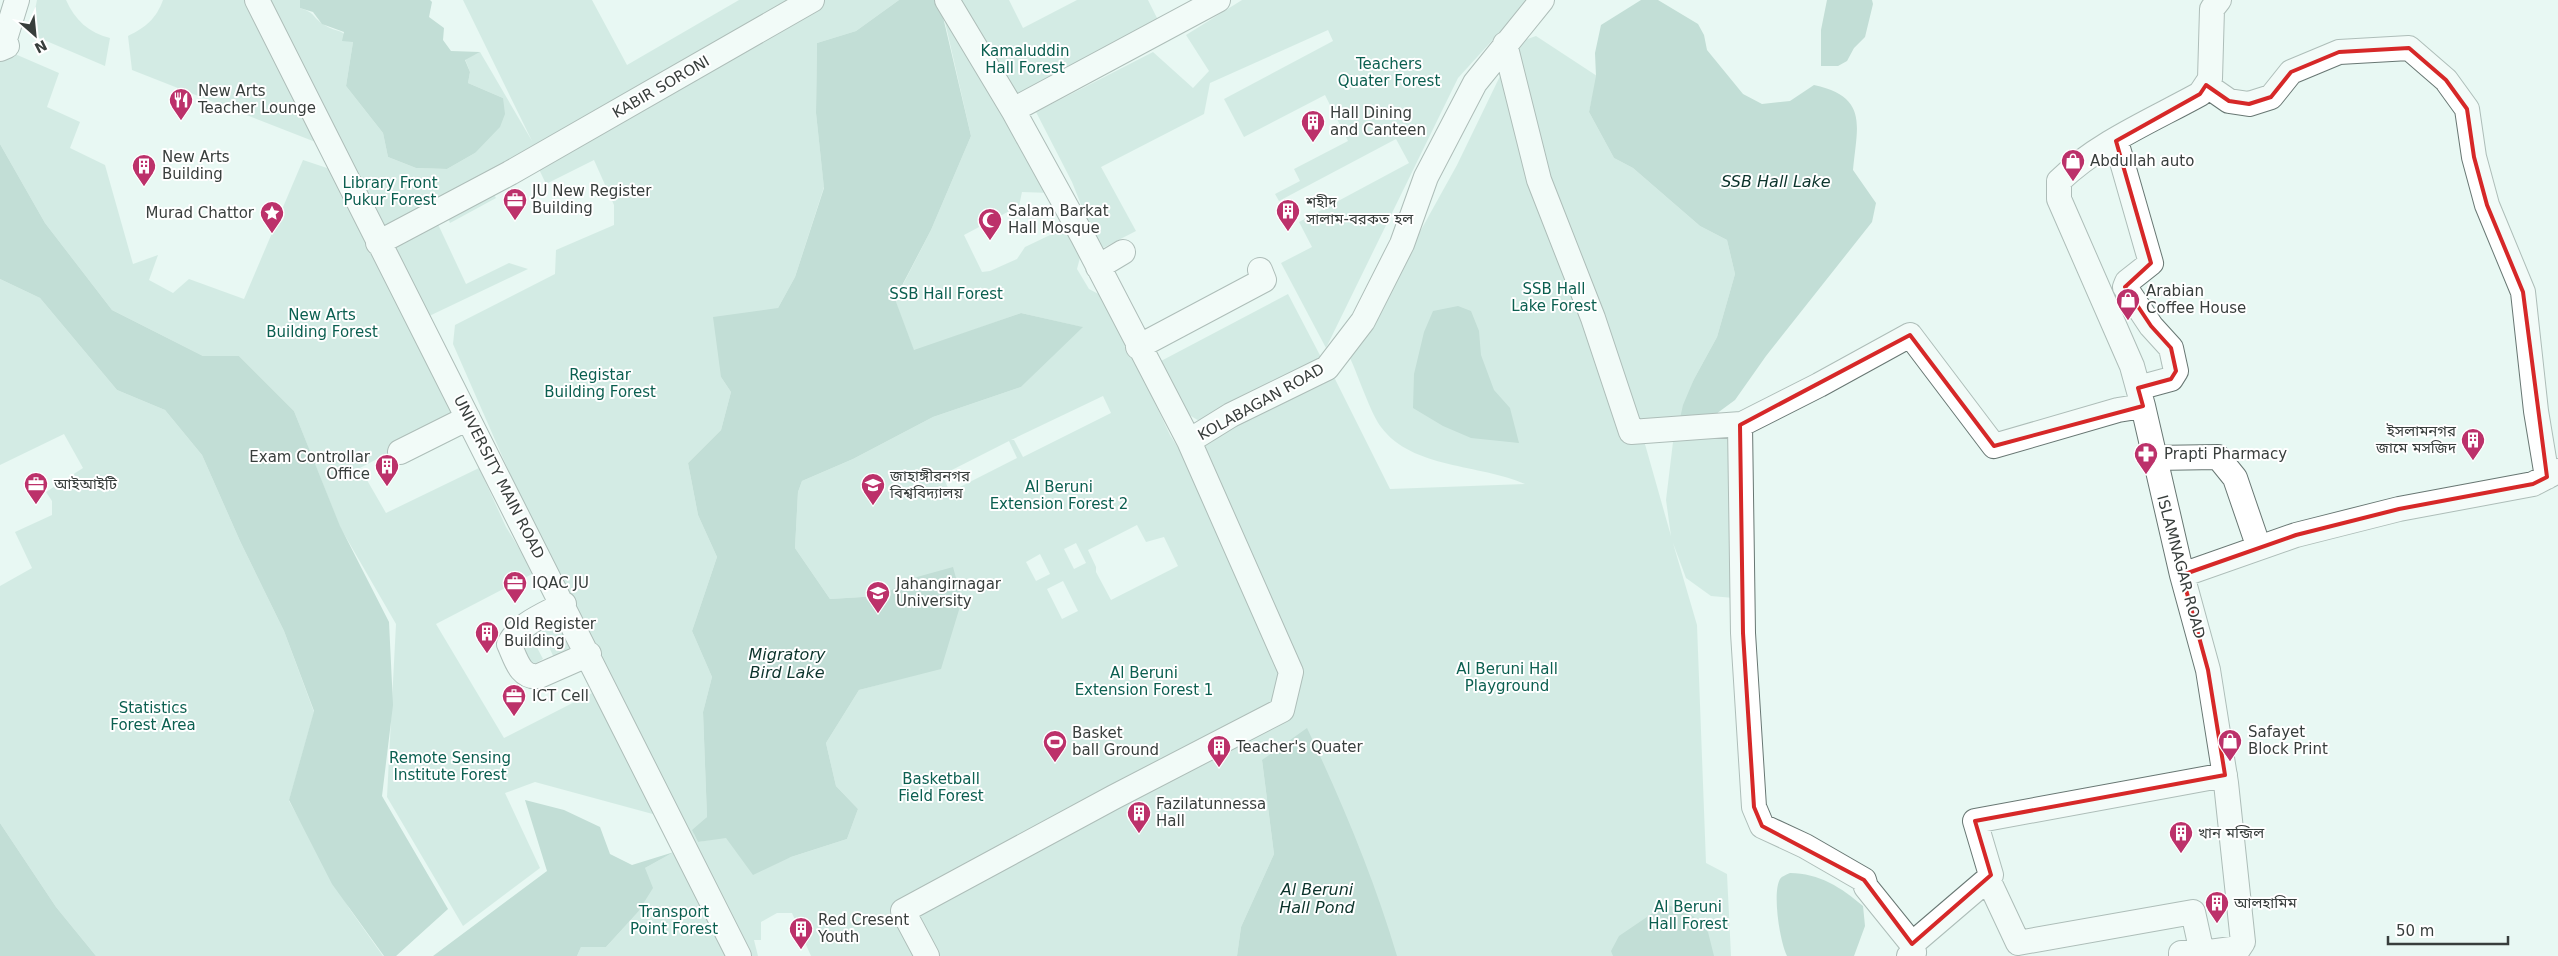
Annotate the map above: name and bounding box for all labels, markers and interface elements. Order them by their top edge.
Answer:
north arrow [10,10,60,60]
text: N [32,37,50,56]
park label: Kamaluddin Hall Forest [981,42,1069,77]
street label: KABIR SORONI [609,52,713,122]
park label: Teachers Quater Forest [1338,55,1440,90]
place label: New Arts Teacher Lounge [197,82,316,117]
restaurant icon: New Arts Teacher Lounge [168,87,194,121]
place label: Hall Dining and Canteen [1330,104,1426,139]
building icon: Hall Dining and Canteen [1300,109,1326,143]
place label: New Arts Building [162,148,230,183]
shop icon: Abdullah auto [2060,148,2086,182]
place label: Abdullah auto [2090,152,2194,170]
building icon: New Arts Building [131,153,157,187]
water label: SSB Hall Lake [1721,172,1831,191]
park label: Library Front Pukur Forest [342,174,438,209]
place label: JU New Register Building [531,182,652,217]
office icon: JU New Register Building [502,187,528,221]
place label: শহীদ সালাম-বরকত হল [1305,193,1414,228]
building icon: শহীদ সালাম-বরকত হল [1275,198,1301,232]
place icon: Murad Chattor [259,200,285,234]
place label: Salam Barkat Hall Mosque [1008,202,1109,237]
place label: Murad Chattor [146,204,255,222]
mosque icon: Salam Barkat Hall Mosque [977,207,1003,241]
park label: SSB Hall Lake Forest [1511,280,1597,315]
place label: Arabian Coffee House [2146,282,2246,317]
park label: SSB Hall Forest [889,285,1003,303]
shop icon: Arabian Coffee House [2115,287,2141,321]
park label: New Arts Building Forest [266,306,378,341]
street label: KOLABAGAN ROAD [1195,360,1327,444]
park label: Registar Building Forest [544,366,656,401]
street label: UNIVERSITY MAIN ROAD [450,392,548,562]
place label: ইসলামনগর জামে মসজিদ [2375,422,2457,457]
building icon: ইসলামনগর জামে মসজিদ [2460,427,2486,461]
pharmacy icon: Prapti Pharmacy [2133,441,2159,475]
place label: Prapti Pharmacy [2164,445,2287,463]
place label: Exam Controllar Office [249,448,371,483]
building icon: Exam Controllar Office [374,453,400,487]
place label: জাহাঙ্গীরনগর বিশ্ববিদ্যালয় [889,467,971,502]
office icon: আইআইটি [23,471,49,505]
school or university icon: জাহাঙ্গীরনগর বিশ্ববিদ্যালয় [860,472,886,506]
place label: আইআইটি [53,475,118,493]
park label: Al Beruni Extension Forest 2 [990,478,1128,513]
street label: ISLAMNAGAR ROAD [2153,493,2209,641]
office icon: IQAC JU [502,570,528,604]
place label: IQAC JU [532,574,589,592]
place label: Jahangirnagar University [895,575,1002,610]
school or university icon: Jahangirnagar University [865,580,891,614]
place label: Old Register Building [504,615,597,650]
building icon: Old Register Building [474,620,500,654]
water label: Migratory Bird Lake [749,645,826,682]
park label: Al Beruni Hall Playground [1456,660,1558,695]
park label: Al Beruni Extension Forest 1 [1075,664,1213,699]
office icon: ICT Cell [501,683,527,717]
place label: ICT Cell [532,687,589,705]
park label: Statistics Forest Area [110,699,196,734]
place label: Safayet Block Print [2248,723,2328,758]
place label: Basket ball Ground [1072,724,1159,759]
shop icon: Safayet Block Print [2217,728,2243,762]
sports icon: Basket ball Ground [1042,729,1068,763]
building icon: Teacher's Quater [1206,734,1232,768]
place label: Teacher's Quater [1235,738,1364,756]
park label: Remote Sensing Institute Forest [389,749,511,784]
park label: Basketball Field Forest [898,770,984,805]
place label: Fazilatunnessa Hall [1156,795,1266,830]
building icon: Fazilatunnessa Hall [1126,800,1152,834]
building icon: খান মন্জিল [2168,820,2194,854]
place label: খান মন্জিল [2198,824,2265,842]
water label: Al Beruni Hall Pond [1279,880,1356,917]
building icon: আলহামিম [2204,890,2230,924]
place label: আলহামিম [2233,894,2298,912]
park label: Al Beruni Hall Forest [1648,898,1728,933]
park label: Transport Point Forest [630,903,718,938]
place label: Red Cresent Youth [817,911,909,946]
scale bar [2388,914,2508,946]
building icon: Red Cresent Youth [788,916,814,950]
text: 50 m [2396,922,2434,940]

